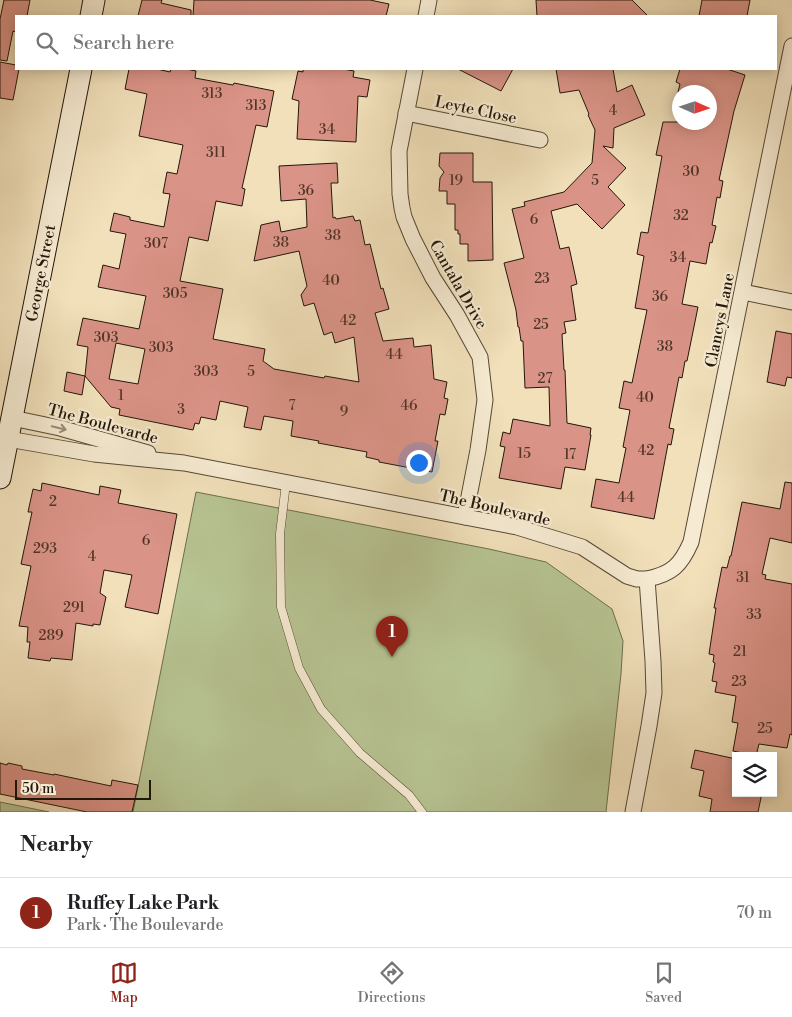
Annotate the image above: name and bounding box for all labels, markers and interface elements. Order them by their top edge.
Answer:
search box [15,15,777,70]
icon: search [33,29,61,57]
text: Search here [73,31,174,55]
house number: 313 [201,85,223,103]
north arrow [672,85,717,130]
street label: Leyte Close [433,92,519,128]
house number: 313 [245,97,267,115]
house number: 4 [609,102,617,120]
house number: 34 [319,121,335,139]
house number: 311 [206,144,226,162]
house number: 30 [682,163,700,181]
house number: 19 [449,172,463,190]
house number: 5 [591,172,599,190]
house number: 36 [298,182,315,200]
house number: 32 [673,207,689,225]
house number: 6 [530,211,539,229]
street label: George Street [22,223,60,323]
house number: 38 [325,227,341,245]
house number: 38 [273,234,289,252]
house number: 307 [144,235,168,253]
street label: Cantala Drive [425,236,492,333]
house number: 34 [670,249,686,267]
house number: 23 [534,270,550,288]
street label: Clancys Lane [701,271,739,369]
house number: 40 [322,272,340,290]
house number: 305 [163,285,188,303]
house number: 36 [652,288,669,306]
house number: 42 [340,312,356,330]
house number: 25 [533,316,549,334]
house number: 303 [94,329,119,347]
house number: 38 [657,338,673,356]
house number: 303 [149,339,174,357]
house number: 44 [386,346,402,364]
house number: 303 [194,363,219,381]
house number: 5 [247,363,255,381]
house number: 27 [538,370,552,388]
house number: 1 [118,387,124,405]
house number: 40 [636,389,654,407]
house number: 7 [288,397,296,415]
house number: 46 [401,397,418,415]
street label: The Boulevarde [45,400,160,448]
house number: 3 [177,401,185,419]
house number: 9 [340,403,348,421]
one-way arrow [51,424,67,433]
house number: 42 [638,442,654,460]
house number: 15 [517,445,531,463]
house number: 17 [564,446,576,464]
your location [406,450,432,476]
street label: The Boulevarde [437,485,553,531]
house number: 44 [618,489,634,507]
house number: 2 [49,493,57,511]
house number: 6 [142,532,151,550]
house number: 293 [33,540,57,558]
house number: 4 [88,548,96,566]
house number: 31 [736,569,750,587]
house number: 291 [63,599,85,617]
house number: 33 [746,606,762,624]
pin: 1 [376,616,408,657]
house number: 289 [38,627,64,645]
house number: 21 [733,643,747,661]
house number: 23 [731,673,747,691]
house number: 25 [757,720,773,738]
map controls [732,752,777,797]
button: layers [732,752,777,797]
scale bar [15,777,151,800]
text: 50 m [22,780,54,798]
text: Nearby [20,832,93,858]
text: Ruffey Lake Park [67,891,219,915]
text: 1 [32,903,40,923]
text: 70 m [736,903,772,923]
text: Park · The Boulevarde [67,915,223,935]
tab: Map [110,959,138,1007]
tab: Directions [358,959,425,1007]
tab: Saved [645,959,682,1007]

